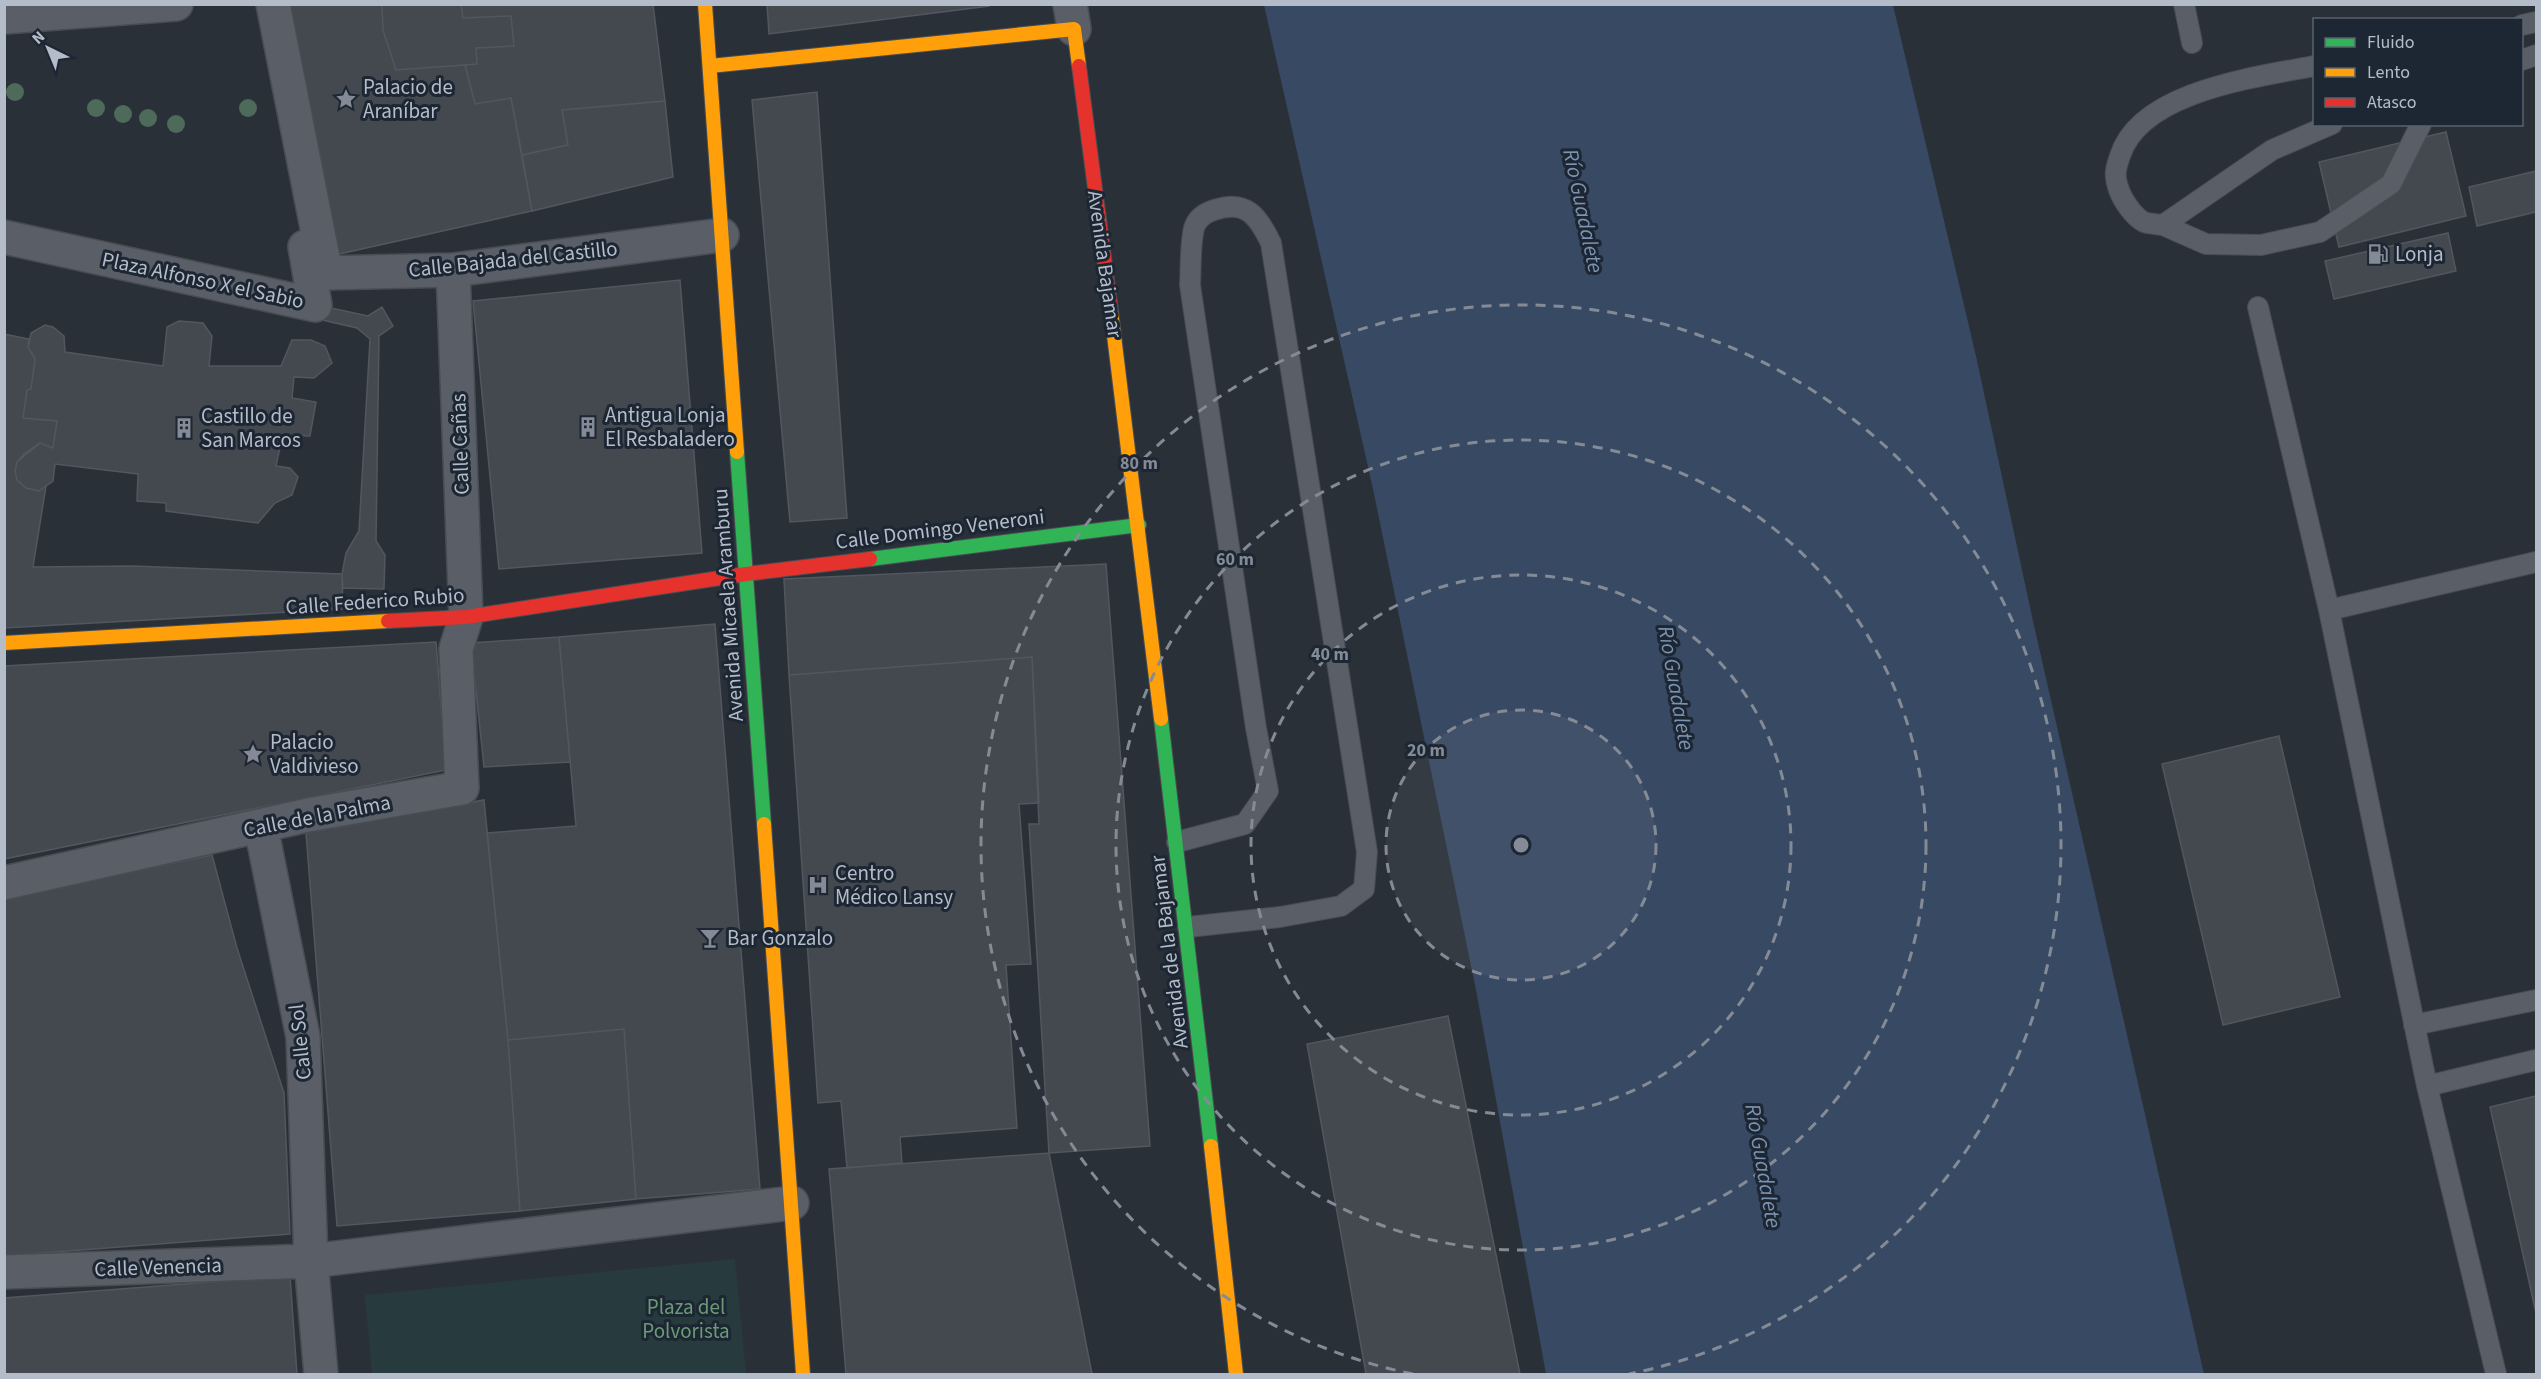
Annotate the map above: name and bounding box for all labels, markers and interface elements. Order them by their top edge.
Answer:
north arrow [18,18,78,78]
legend [2313,18,2523,126]
text: N [27,26,50,49]
text: Fluido [2367,30,2414,55]
text: Lento [2367,60,2410,85]
place label: Palacio de Araníbar [363,72,453,126]
place icon: Palacio de Araníbar [334,87,358,111]
text: Atasco [2367,90,2416,115]
water label: Río Guadalete [1554,146,1612,276]
street label: Avenida Bajamar [1080,188,1130,340]
street label: Calle Bajada del Castillo [407,233,619,285]
place label: Lonja [2395,239,2444,269]
fuel station icon: Lonja [2366,242,2390,266]
street label: Plaza Alfonso X el Sabio [99,244,307,316]
street label: Calle Cañas [443,393,477,495]
place label: Antigua Lonja El Resbaladero [605,400,735,454]
place label: Castillo de San Marcos [201,401,301,455]
building icon: Antigua Lonja El Resbaladero [576,415,600,439]
building icon: Castillo de San Marcos [172,416,196,440]
text: 80 m [1120,451,1158,476]
street label: Avenida Micaela Aramburu [705,488,751,722]
street label: Calle Domingo Veneroni [834,501,1046,557]
text: 60 m [1216,547,1254,572]
street label: Calle Federico Rubio [285,580,465,622]
water label: Río Guadalete [1649,623,1703,753]
text: 40 m [1311,642,1349,667]
place label: Palacio Valdivieso [270,727,359,781]
text: 20 m [1407,738,1445,763]
place icon: Palacio Valdivieso [241,742,265,766]
street label: Calle de la Palma [241,787,393,845]
centre of rings [1511,835,1531,855]
street label: Avenida de la Bajamar [1142,853,1196,1051]
place label: Centro Médico Lansy [835,858,953,912]
hospital icon: Centro Médico Lansy [806,873,830,897]
place label: Bar Gonzalo [727,923,833,953]
bar icon: Bar Gonzalo [698,926,722,950]
street label: Calle Sol [281,1003,319,1081]
water label: Río Guadalete [1736,1101,1790,1231]
street label: Calle Venencia [94,1250,222,1284]
park label: Plaza del Polvorista [642,1292,730,1346]

